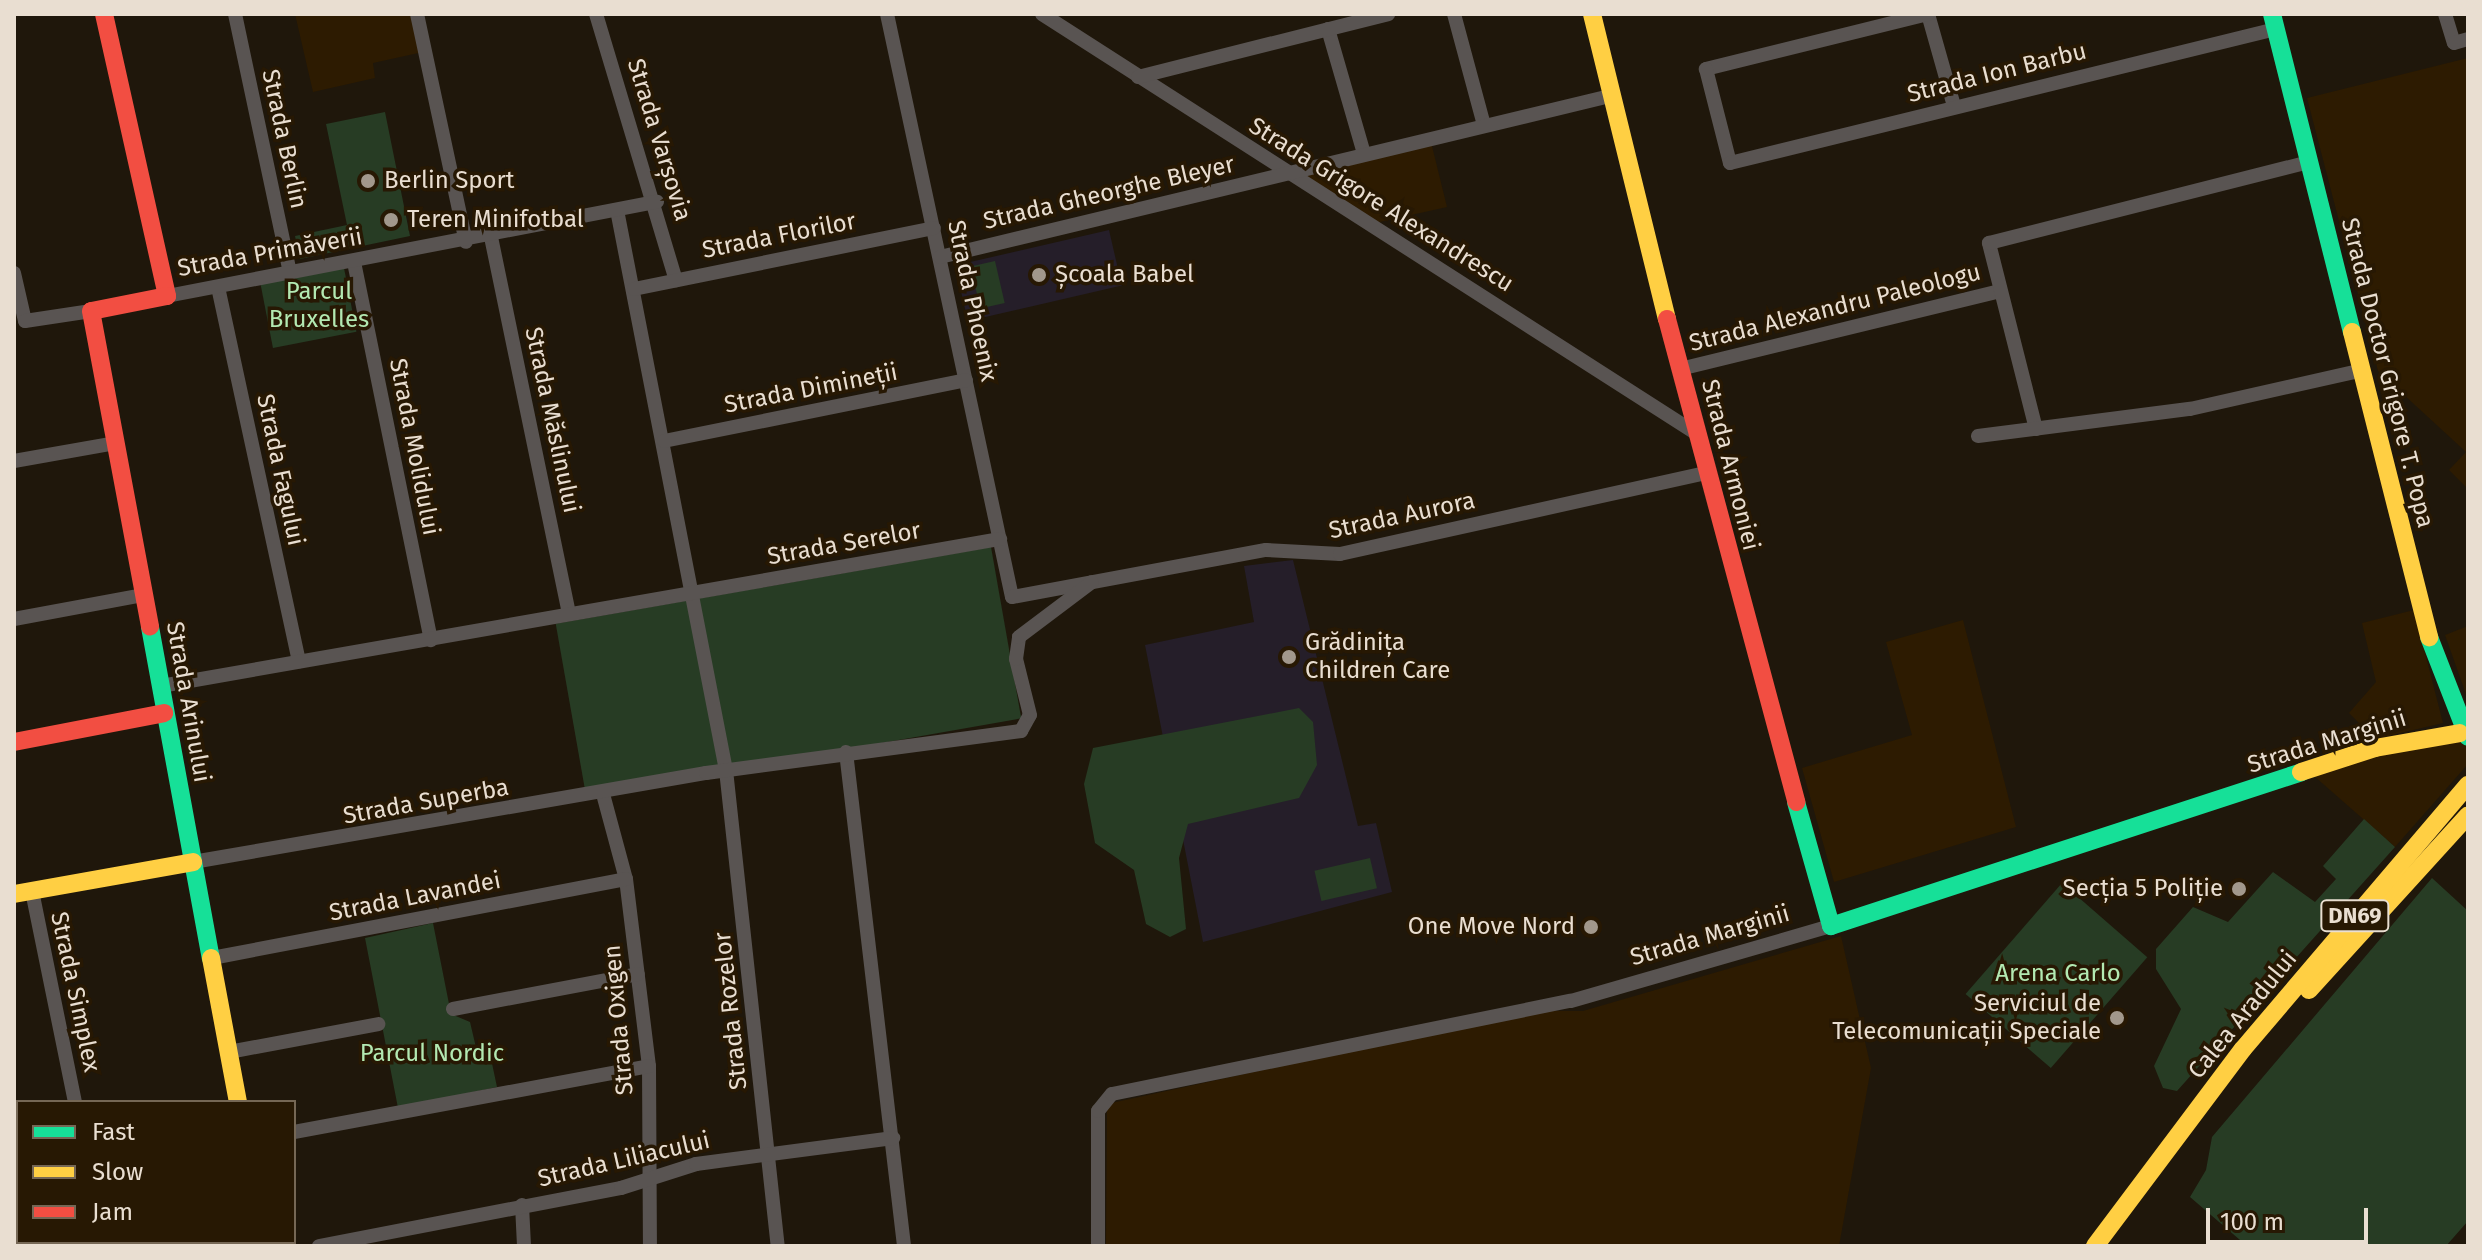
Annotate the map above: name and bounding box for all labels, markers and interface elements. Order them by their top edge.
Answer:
street label: Strada Ion Barbu [1904,37,2090,109]
street label: Strada Varșovia [621,55,697,225]
street label: Strada Berlin [255,67,313,211]
street label: Strada Grigore Alexandrescu [1243,112,1519,298]
street label: Strada Gheorghe Bleyer [981,150,1237,236]
place label: Berlin Sport [384,167,514,195]
marker: Berlin Sport [359,172,377,190]
place label: Teren Minifotbal [407,206,584,234]
street label: Strada Florilor [700,207,858,265]
marker: Teren Minifotbal [382,211,400,229]
street label: Strada Doctor Grigore T. Popa [2334,215,2440,531]
street label: Strada Phoenix [941,218,1003,384]
street label: Strada Primăverii [175,223,365,283]
street label: Strada Alexandru Paleologu [1686,258,1984,358]
place label: Școala Babel [1055,261,1194,289]
marker: Școala Babel [1030,266,1048,284]
park label: Parcul Bruxelles [269,278,369,334]
street label: Strada Măslinului [518,324,586,516]
street label: Strada Molidului [383,356,445,538]
street label: Strada Dimineții [722,358,900,420]
street label: Strada Armoniei [1695,376,1765,554]
street label: Strada Fagului [250,392,310,548]
street label: Strada Aurora [1326,486,1478,546]
street label: Strada Serelor [765,516,923,572]
street label: Strada Arinului [160,619,216,785]
place label: Grădinița Children Care [1305,629,1450,685]
marker: Grădinița Children Care [1280,648,1298,666]
street label: Strada Marginii [2244,704,2410,780]
street label: Strada Superba [341,773,511,831]
street label: Strada Lavandei [327,866,503,928]
place label: Secția 5 Poliție [2063,875,2223,903]
marker: Secția 5 Poliție [2230,880,2248,898]
road number: DN69 [2319,898,2391,934]
street label: Strada Marginii [1627,899,1793,973]
street label: Strada Simplex [44,909,106,1075]
place label: One Move Nord [1408,913,1575,941]
marker: One Move Nord [1582,918,1600,936]
street label: Strada Rozelor [708,931,754,1091]
street label: Strada Oxigen [598,944,640,1096]
street label: Calea Aradului [2183,945,2303,1085]
park label: Arena Carlo [1995,960,2121,988]
place label: Serviciul de Telecomunicații Speciale [1832,990,2101,1046]
marker: Serviciul de Telecomunicații Speciale [2108,1009,2126,1027]
park label: Parcul Nordic [360,1040,504,1068]
legend [16,1100,296,1244]
text: Fast [92,1118,135,1146]
street label: Strada Liliacului [535,1126,713,1194]
text: Slow [92,1158,143,1186]
scale bar [2210,1192,2372,1242]
text: Jam [92,1198,133,1226]
text: 100 m [2220,1208,2284,1236]

